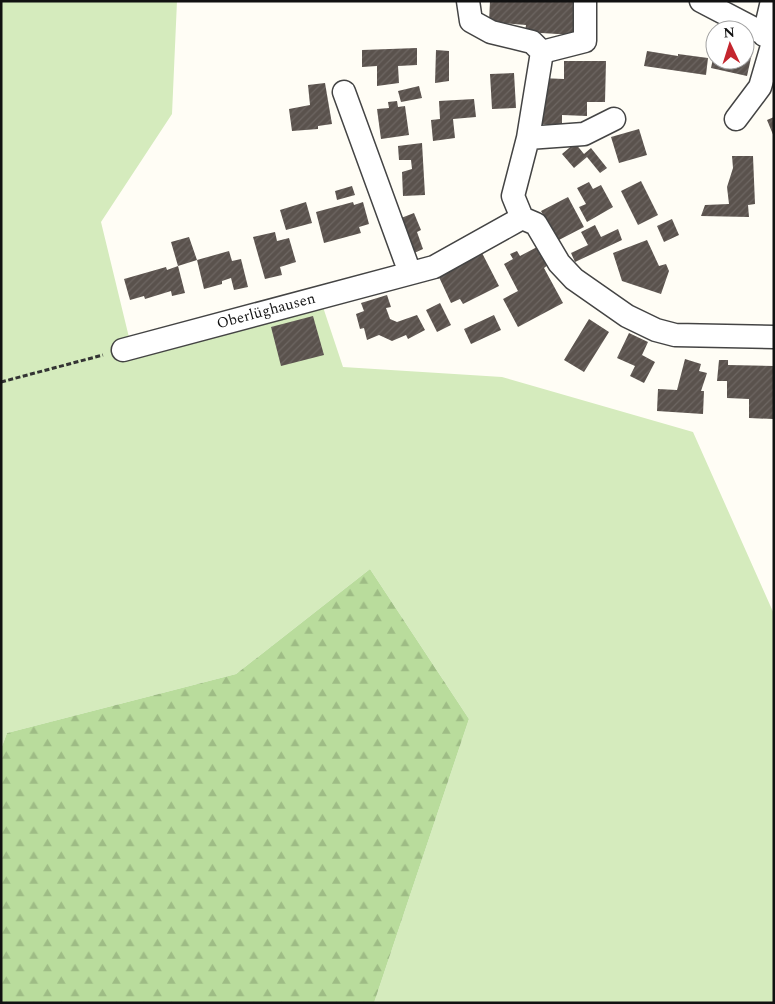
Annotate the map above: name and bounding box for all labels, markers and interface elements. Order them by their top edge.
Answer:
north arrow [705,20,755,70]
text: N [723,22,736,43]
street label: Oberlüghausen [214,287,318,335]

